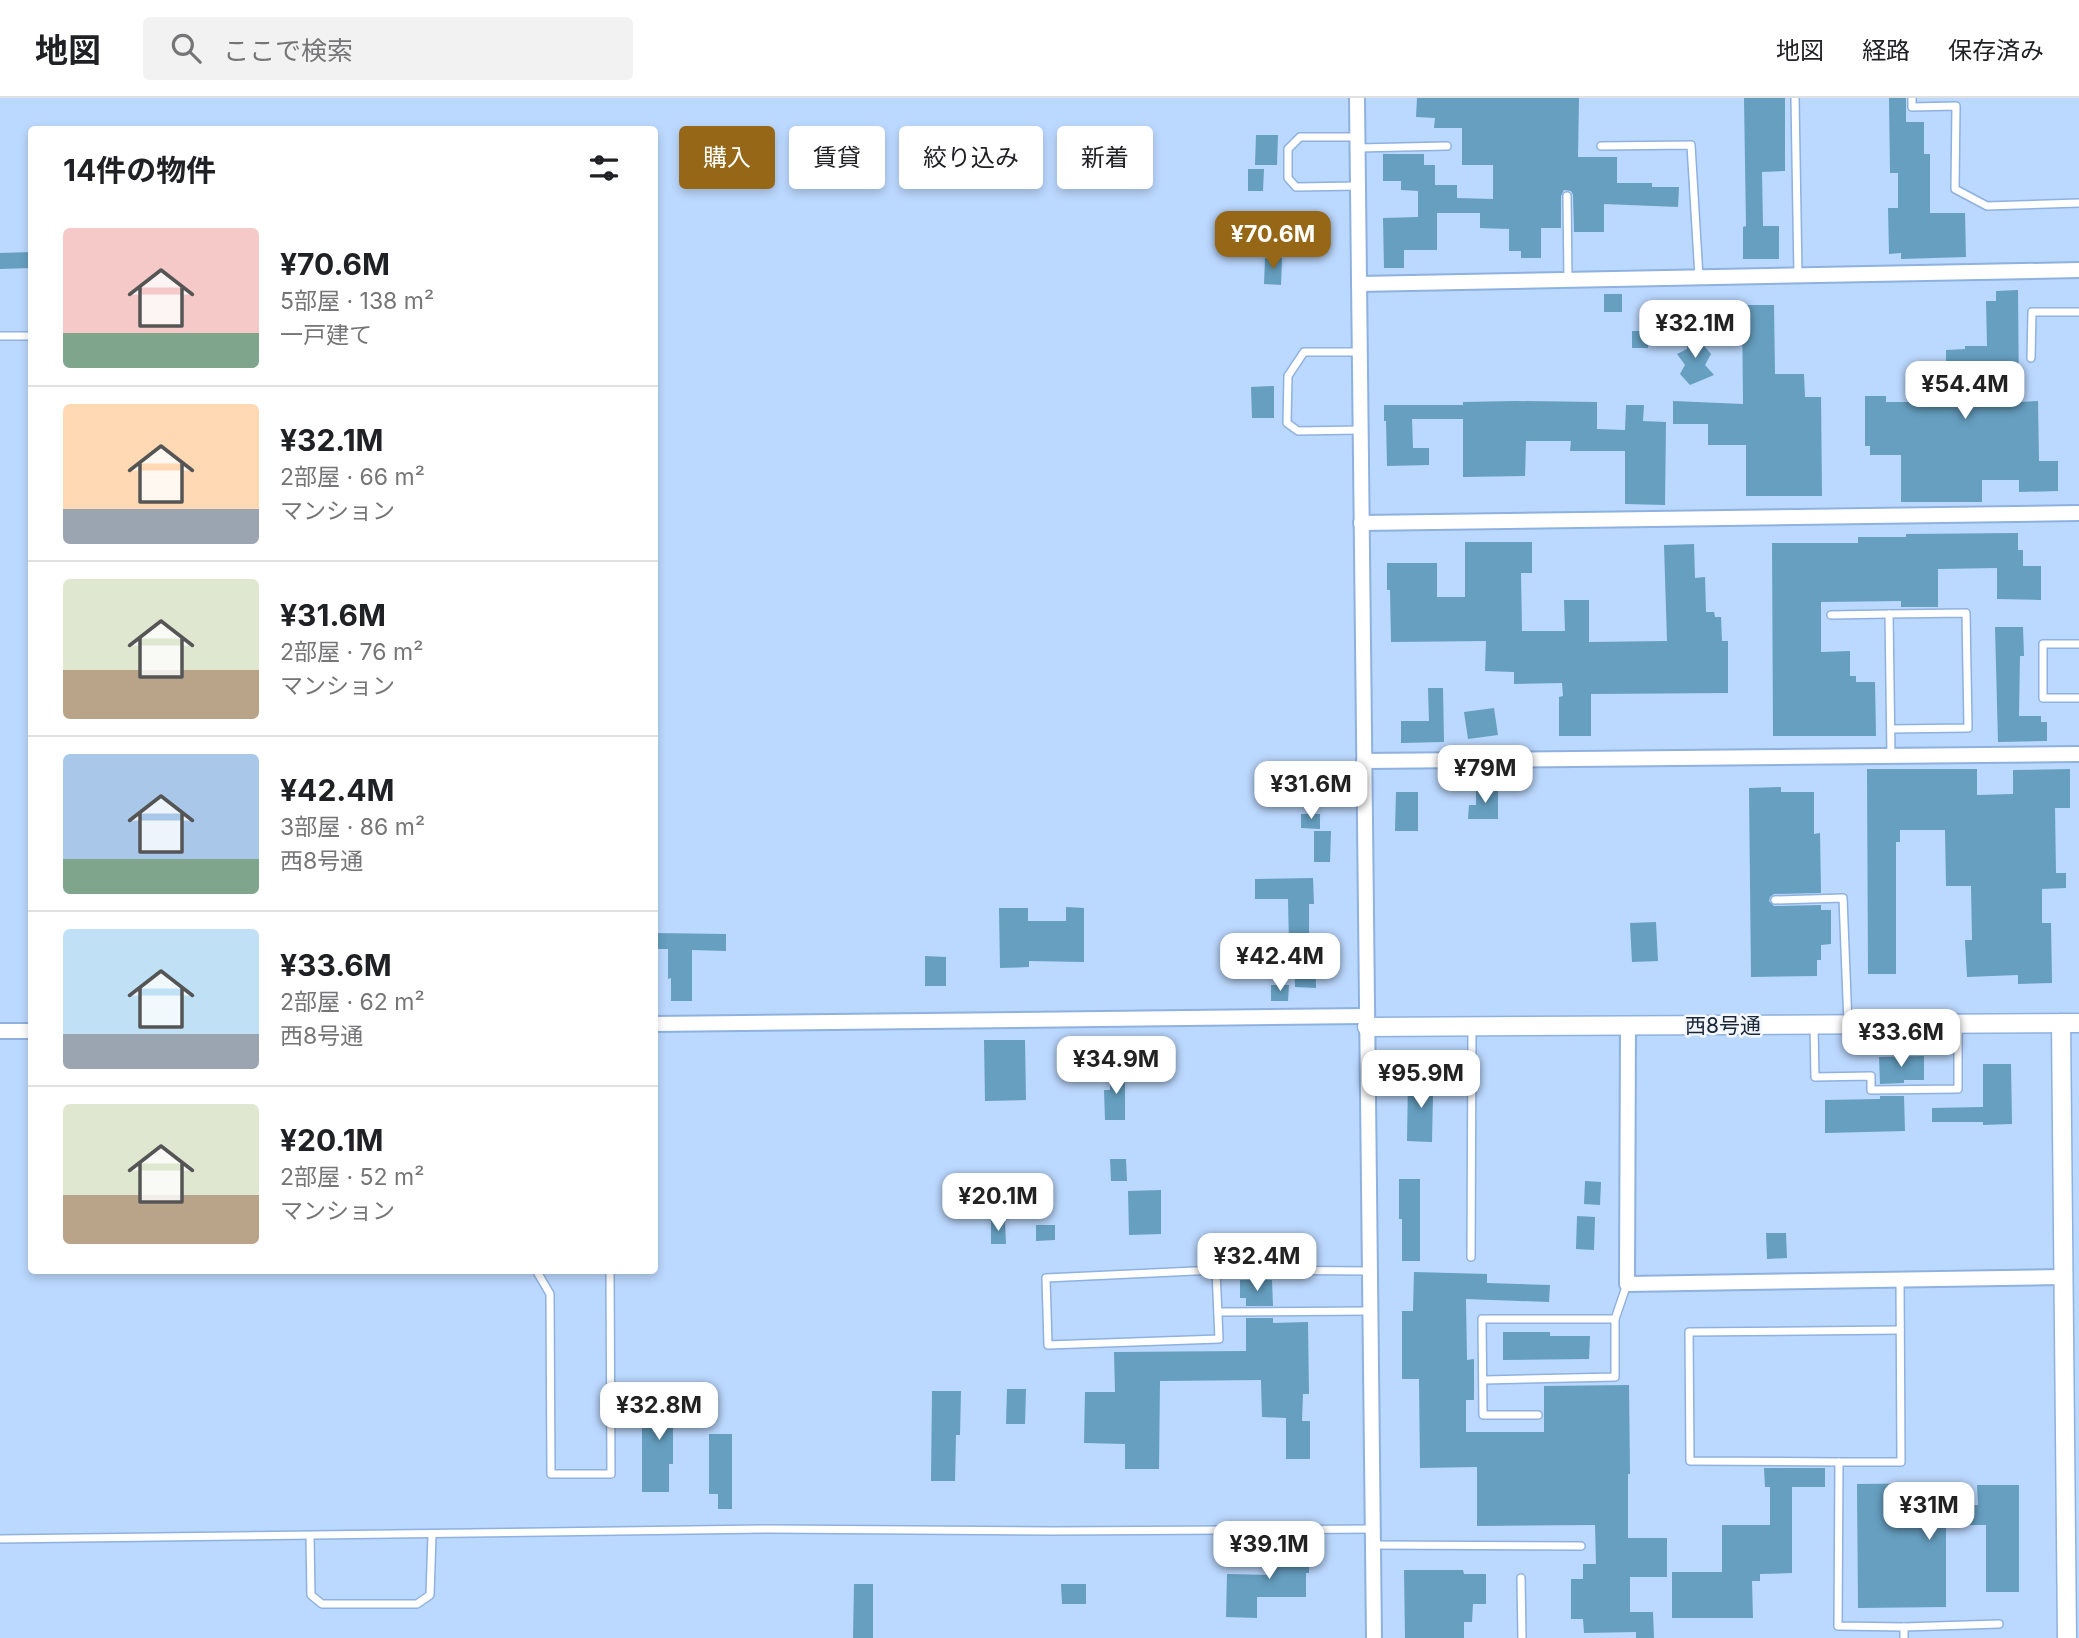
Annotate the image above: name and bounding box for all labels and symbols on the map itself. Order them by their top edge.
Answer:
pin: ¥70.6M [1216,212,1330,271]
pin: ¥32.1M [1638,300,1752,360]
pin: ¥54.4M [1908,362,2022,421]
pin: ¥79M [1444,746,1526,805]
pin: ¥31.6M [1254,762,1368,821]
pin: ¥42.4M [1223,934,1337,993]
pin: ¥33.6M [1844,1010,1958,1069]
street label: 西8号通 [1685,1013,1761,1038]
pin: ¥34.9M [1059,1037,1173,1096]
pin: ¥95.9M [1364,1051,1478,1110]
pin: ¥20.1M [941,1174,1055,1233]
pin: ¥32.4M [1200,1234,1314,1293]
pin: ¥32.8M [602,1382,716,1442]
pin: ¥31M [1888,1482,1970,1542]
pin: ¥39.1M [1212,1522,1326,1581]

